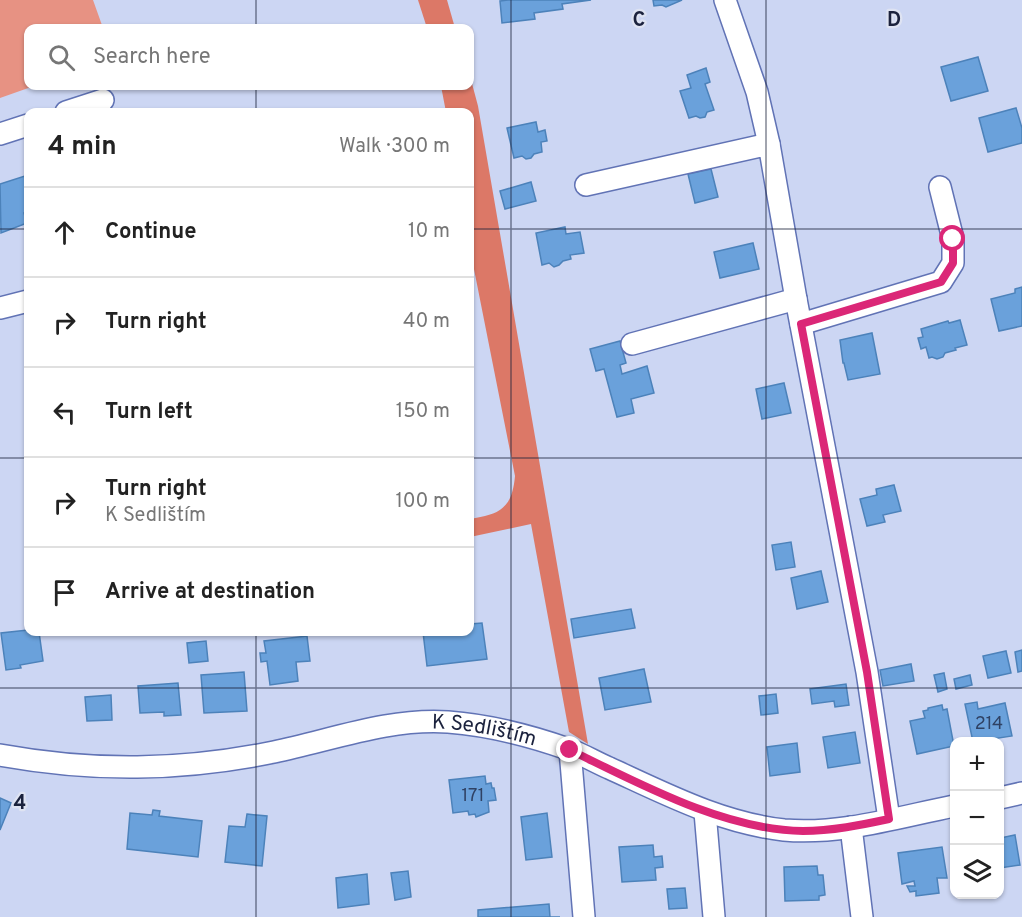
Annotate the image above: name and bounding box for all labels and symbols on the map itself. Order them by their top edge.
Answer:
text: C [633,8,645,34]
text: D [887,8,901,34]
route start [939,225,965,251]
street label: K Sedlištím [432,709,540,753]
house number: 214 [975,713,1003,736]
route end [556,736,582,762]
house number: 171 [461,785,485,808]
text: 4 [14,791,26,817]

